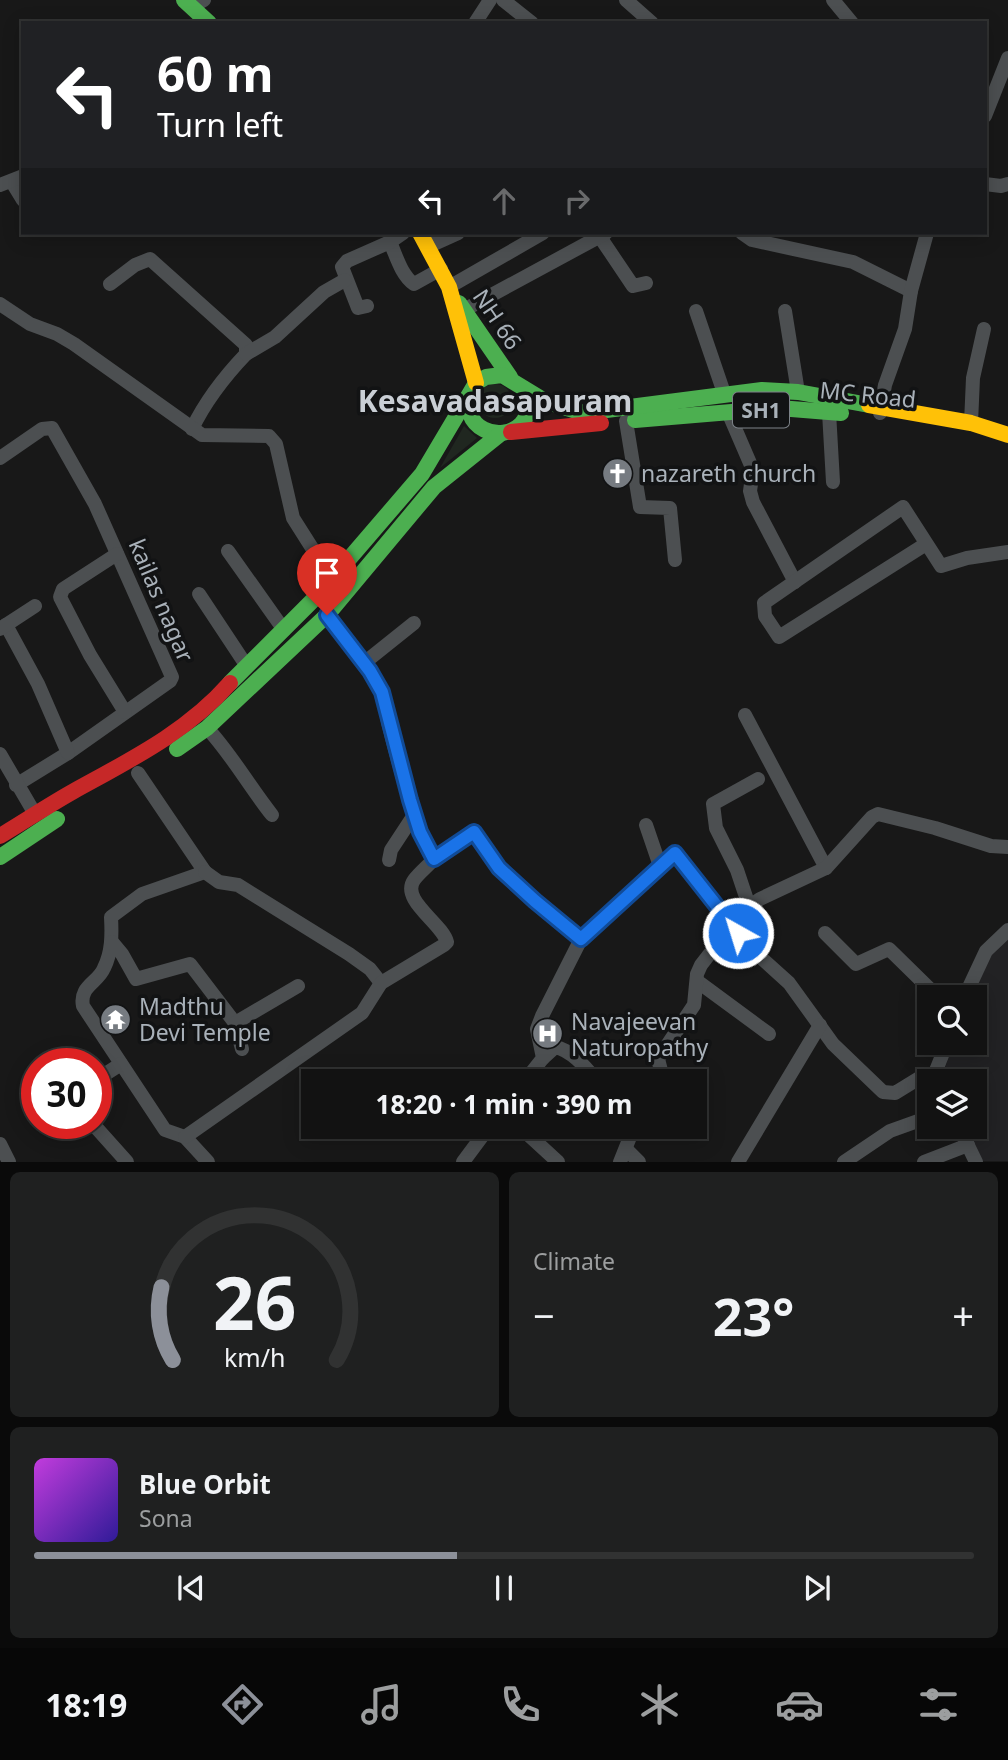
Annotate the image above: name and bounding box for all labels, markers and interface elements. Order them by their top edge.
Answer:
text: 60 m [157,40,274,106]
icon: left [42,49,133,140]
text: Turn left [157,103,283,146]
icon: left [412,182,450,220]
icon: ahead [485,182,523,220]
icon: right [558,182,596,220]
street label: NH 66 [466,282,530,356]
street label: MC Road [818,373,918,415]
district label: Kesavadasapuram [358,380,632,421]
road number: SH1 [733,392,789,428]
church icon: nazareth church [601,456,635,490]
place label: nazareth church [641,457,816,489]
street label: kailas nagar [122,534,202,667]
pin [297,543,357,615]
icon: arrive [308,554,346,592]
position arrow [701,896,775,970]
map controls [917,985,987,1139]
button: search [917,985,987,1055]
place label: Madthu Devi Temple [139,990,271,1048]
temple icon: Madthu Devi Temple [99,1002,133,1036]
place label: Navajeevan Naturopathy [571,1005,708,1063]
hospital icon: Navajeevan Naturopathy [531,1017,565,1051]
speed limit sign: 30 [21,1048,112,1139]
button: layers [917,1069,987,1139]
text: 18:20 · 1 min · 390 m [376,1086,632,1122]
text: Climate [533,1245,615,1277]
text: 26 [213,1253,296,1352]
text: 23° [713,1280,794,1351]
text: − [533,1289,555,1341]
text: + [952,1289,974,1341]
text: km/h [224,1340,285,1374]
text: Blue Orbit [139,1466,271,1502]
text: Sona [139,1502,193,1534]
icon: previous [172,1569,210,1607]
icon: pause [485,1569,523,1607]
icon: next [798,1569,836,1607]
icon: directions [218,1680,267,1729]
icon: music [357,1680,406,1729]
icon: phone [496,1680,545,1729]
icon: climate [635,1680,684,1729]
icon: car [775,1680,824,1729]
icon: filters [914,1680,963,1729]
text: 18:19 [45,1683,127,1726]

